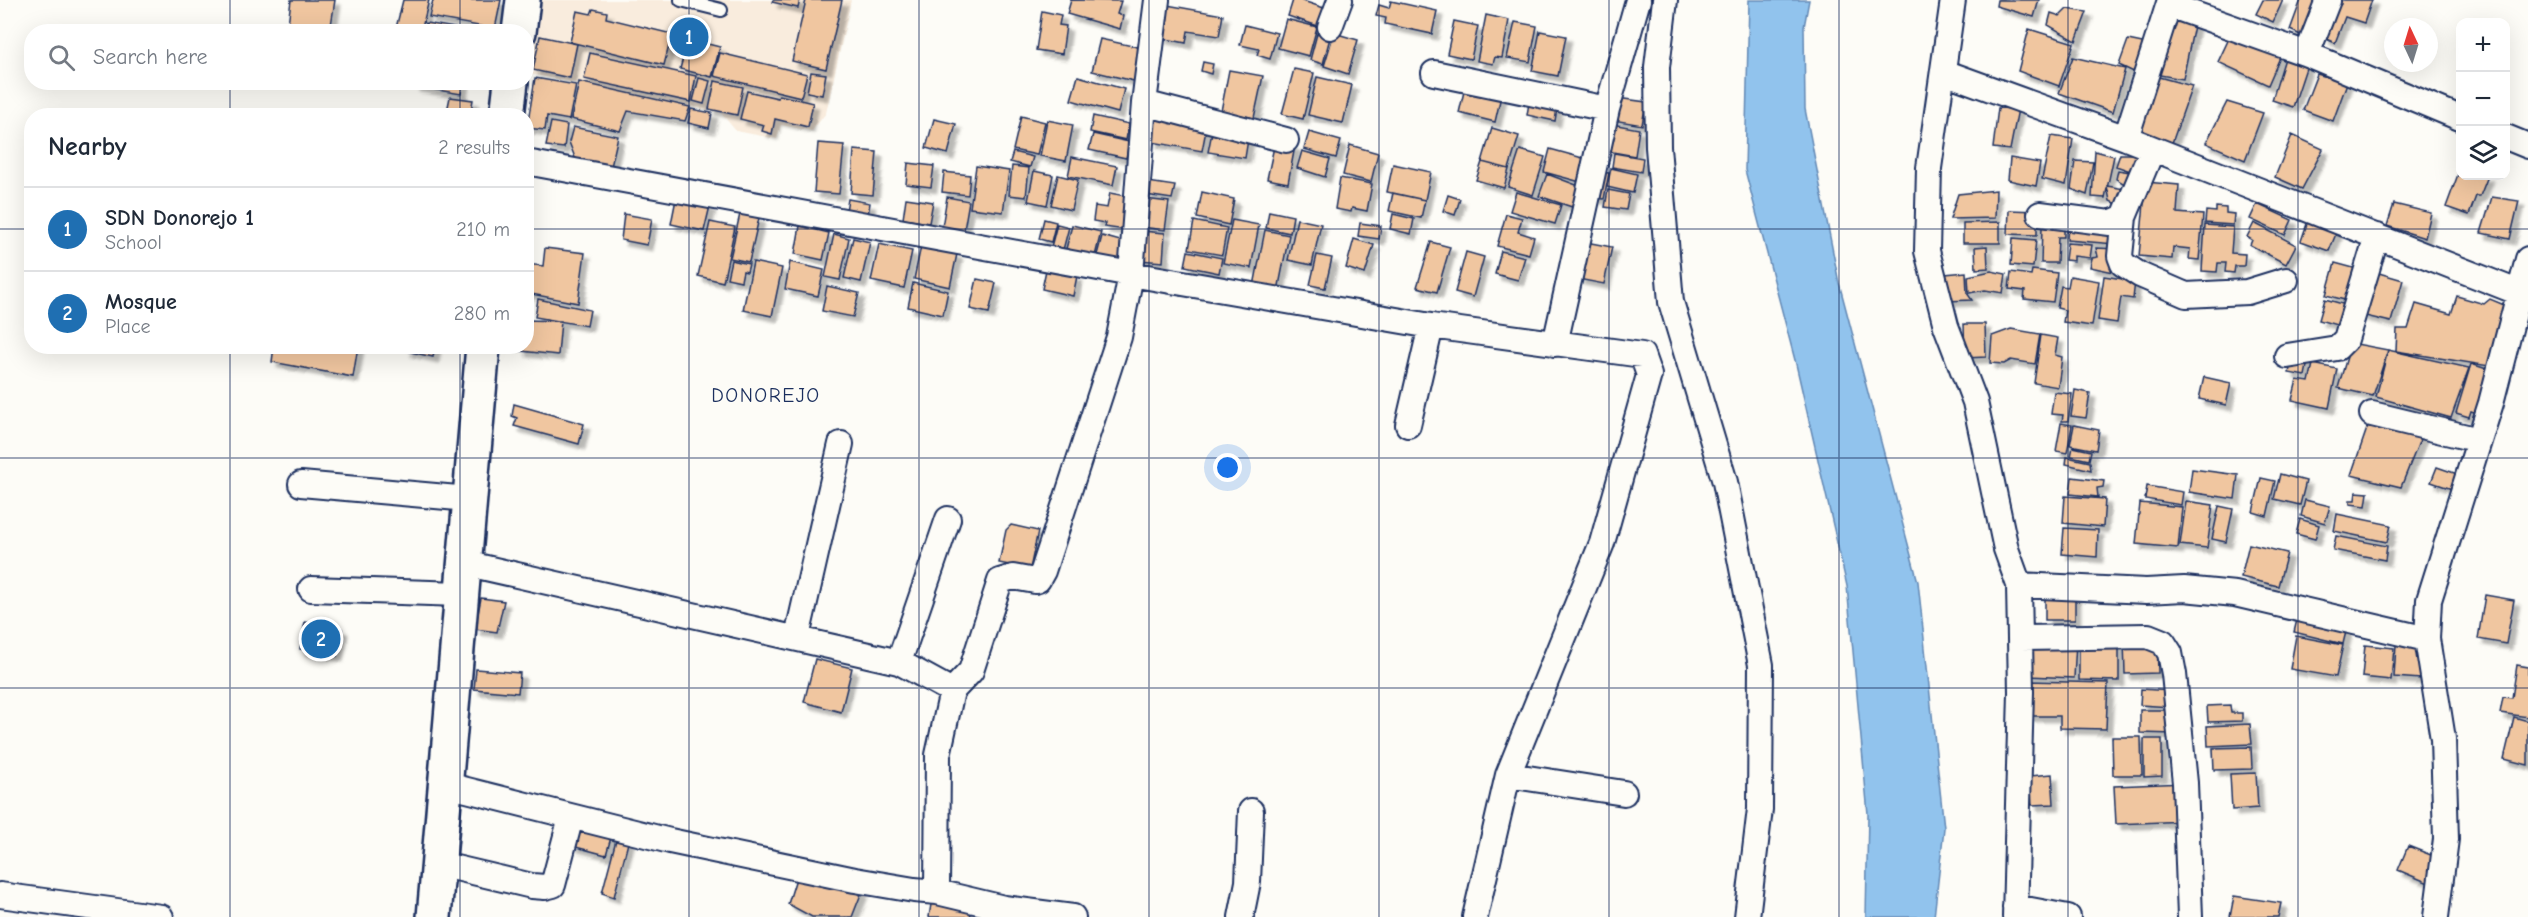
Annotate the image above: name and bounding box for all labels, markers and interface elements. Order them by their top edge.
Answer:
pin: 1 [670,15,708,60]
north arrow [2384,18,2438,72]
map controls [2456,18,2510,180]
button: + [2456,18,2510,72]
search box [24,24,534,90]
icon: search [45,41,78,74]
text: Search here [93,44,208,70]
button: − [2456,72,2510,126]
button: layers [2456,126,2510,180]
text: Nearby [48,132,127,162]
text: 2 results [438,136,510,159]
text: SDN Donorejo 1 [105,205,254,231]
text: 1 [64,218,71,241]
text: 210 m [456,218,510,241]
text: School [105,231,162,254]
text: Mosque [105,289,177,315]
text: 2 [63,302,72,325]
text: 280 m [454,302,510,325]
text: Place [105,315,151,338]
district label: DONOREJO [711,384,821,407]
your location [1213,453,1242,482]
pin: 2 [302,616,340,662]

